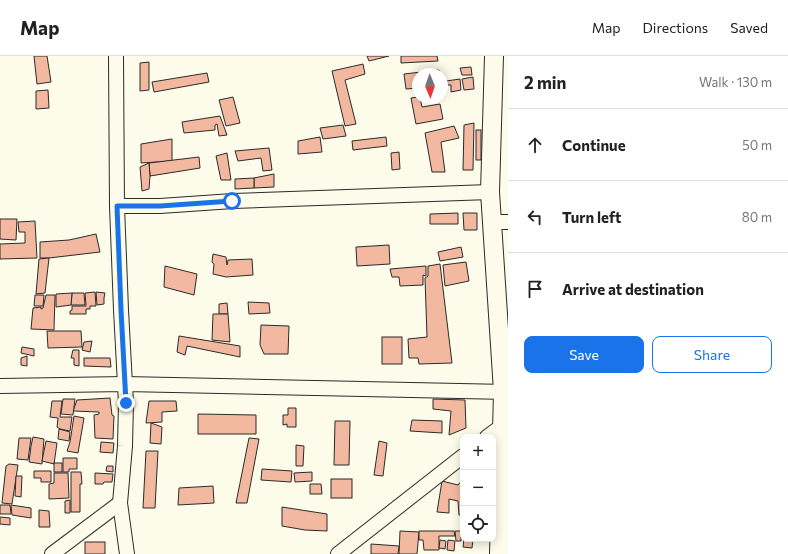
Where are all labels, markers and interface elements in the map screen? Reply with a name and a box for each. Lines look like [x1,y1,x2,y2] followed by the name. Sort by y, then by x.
[20,16,59,39] text: Map
[592,19,621,36] text: Map
[643,19,708,36] text: Directions
[730,19,768,36] text: Saved
[412,68,448,104] north arrow
[524,72,566,93] text: 2 min
[699,74,772,90] text: Walk · 130 m
[524,134,546,156] icon: ahead
[562,136,626,154] text: Continue
[742,137,772,153] text: 50 m
[223,192,241,210] route start
[524,206,546,228] icon: left
[562,208,621,226] text: Turn left
[742,209,772,225] text: 80 m
[524,278,546,300] icon: arrive
[562,280,704,298] text: Arrive at destination
[524,336,644,373] button: Save
[652,336,772,373] button: Share
[117,394,135,412] route end
[460,434,496,542] map controls
[460,434,496,470] button: +
[460,470,496,506] button: −
[460,506,496,542] button: locate

